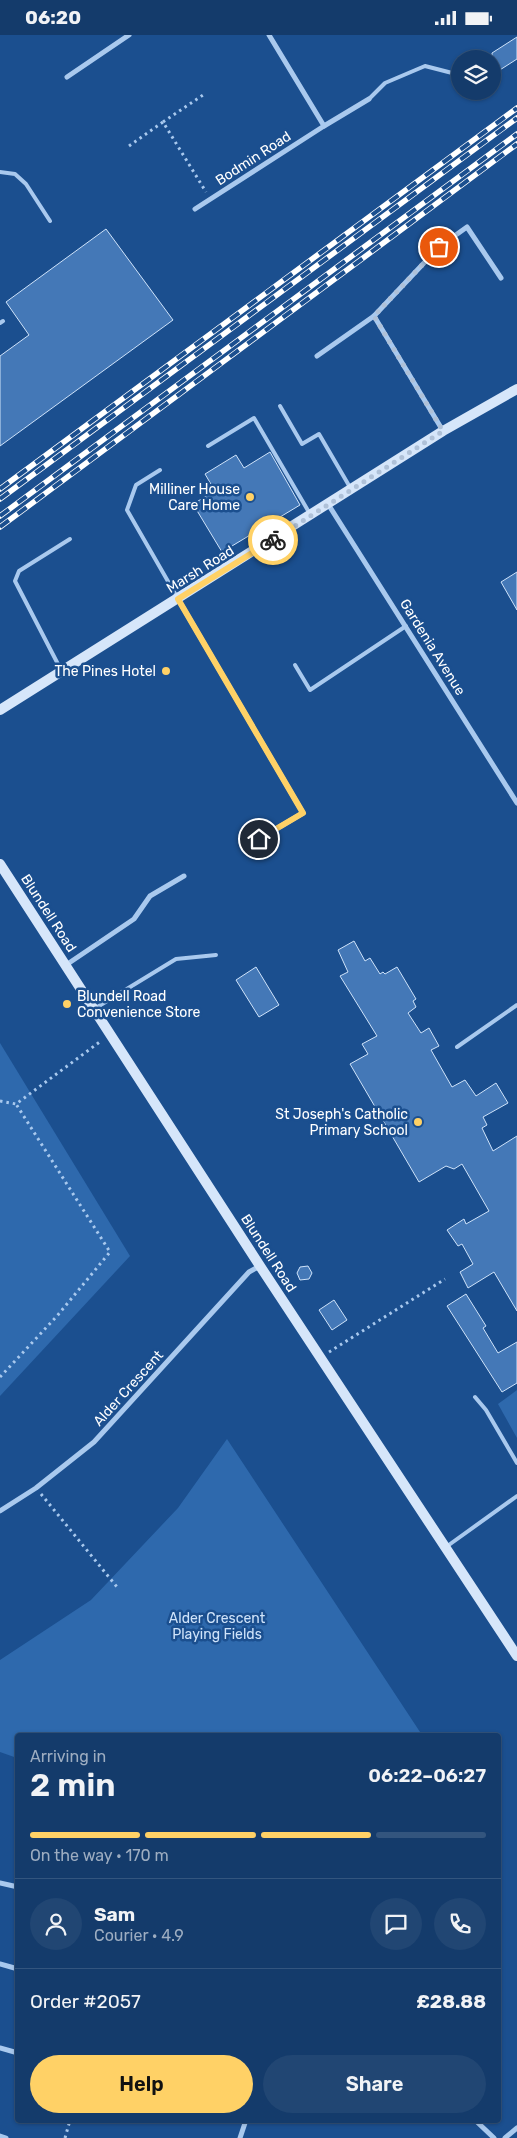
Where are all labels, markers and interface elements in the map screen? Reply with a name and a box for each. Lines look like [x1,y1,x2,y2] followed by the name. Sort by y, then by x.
[25,6,81,29] text: 06:20
[451,50,501,100] map controls
[451,50,501,100] button: layers
[212,128,294,189] street label: Bodmin Road
[418,226,460,268] pin
[425,233,453,261] icon: bag
[149,481,240,514] place label: Milliner House Care Home
[244,491,256,503] marker: Milliner House Care Home
[248,515,298,565] courier
[259,526,287,554] icon: bike
[163,542,237,597] street label: Marsh Road
[396,596,469,699] street label: Gardenia Avenue
[54,663,156,680] place label: The Pines Hotel
[160,665,172,677] marker: The Pines Hotel
[238,818,280,860] pin
[245,825,273,853] icon: home
[17,871,80,955] street label: Blundell Road
[77,988,201,1021] place label: Blundell Road Convenience Store
[61,998,73,1010] marker: Blundell Road Convenience Store
[275,1106,408,1139] place label: St Joseph's Catholic Primary School
[412,1116,424,1128] marker: St Joseph's Catholic Primary School
[237,1211,300,1295] street label: Blundell Road
[90,1346,167,1430] street label: Alder Crescent
[169,1610,266,1643] park label: Alder Crescent Playing Fields
[30,1747,106,1766] text: Arriving in
[368,1764,486,1787] text: 06:22–06:27
[30,1766,115,1804] text: 2 min
[30,1846,169,1865] text: On the way · 170 m
[30,1898,82,1950] button: person
[370,1898,422,1950] button: chat
[434,1898,486,1950] button: phone
[94,1903,135,1926] text: Sam
[94,1926,184,1945] text: Courier · 4.9
[30,1990,141,2013] text: Order #2057
[416,1990,486,2013] text: £28.88
[30,2055,253,2113] button: Help
[263,2055,486,2113] button: Share

